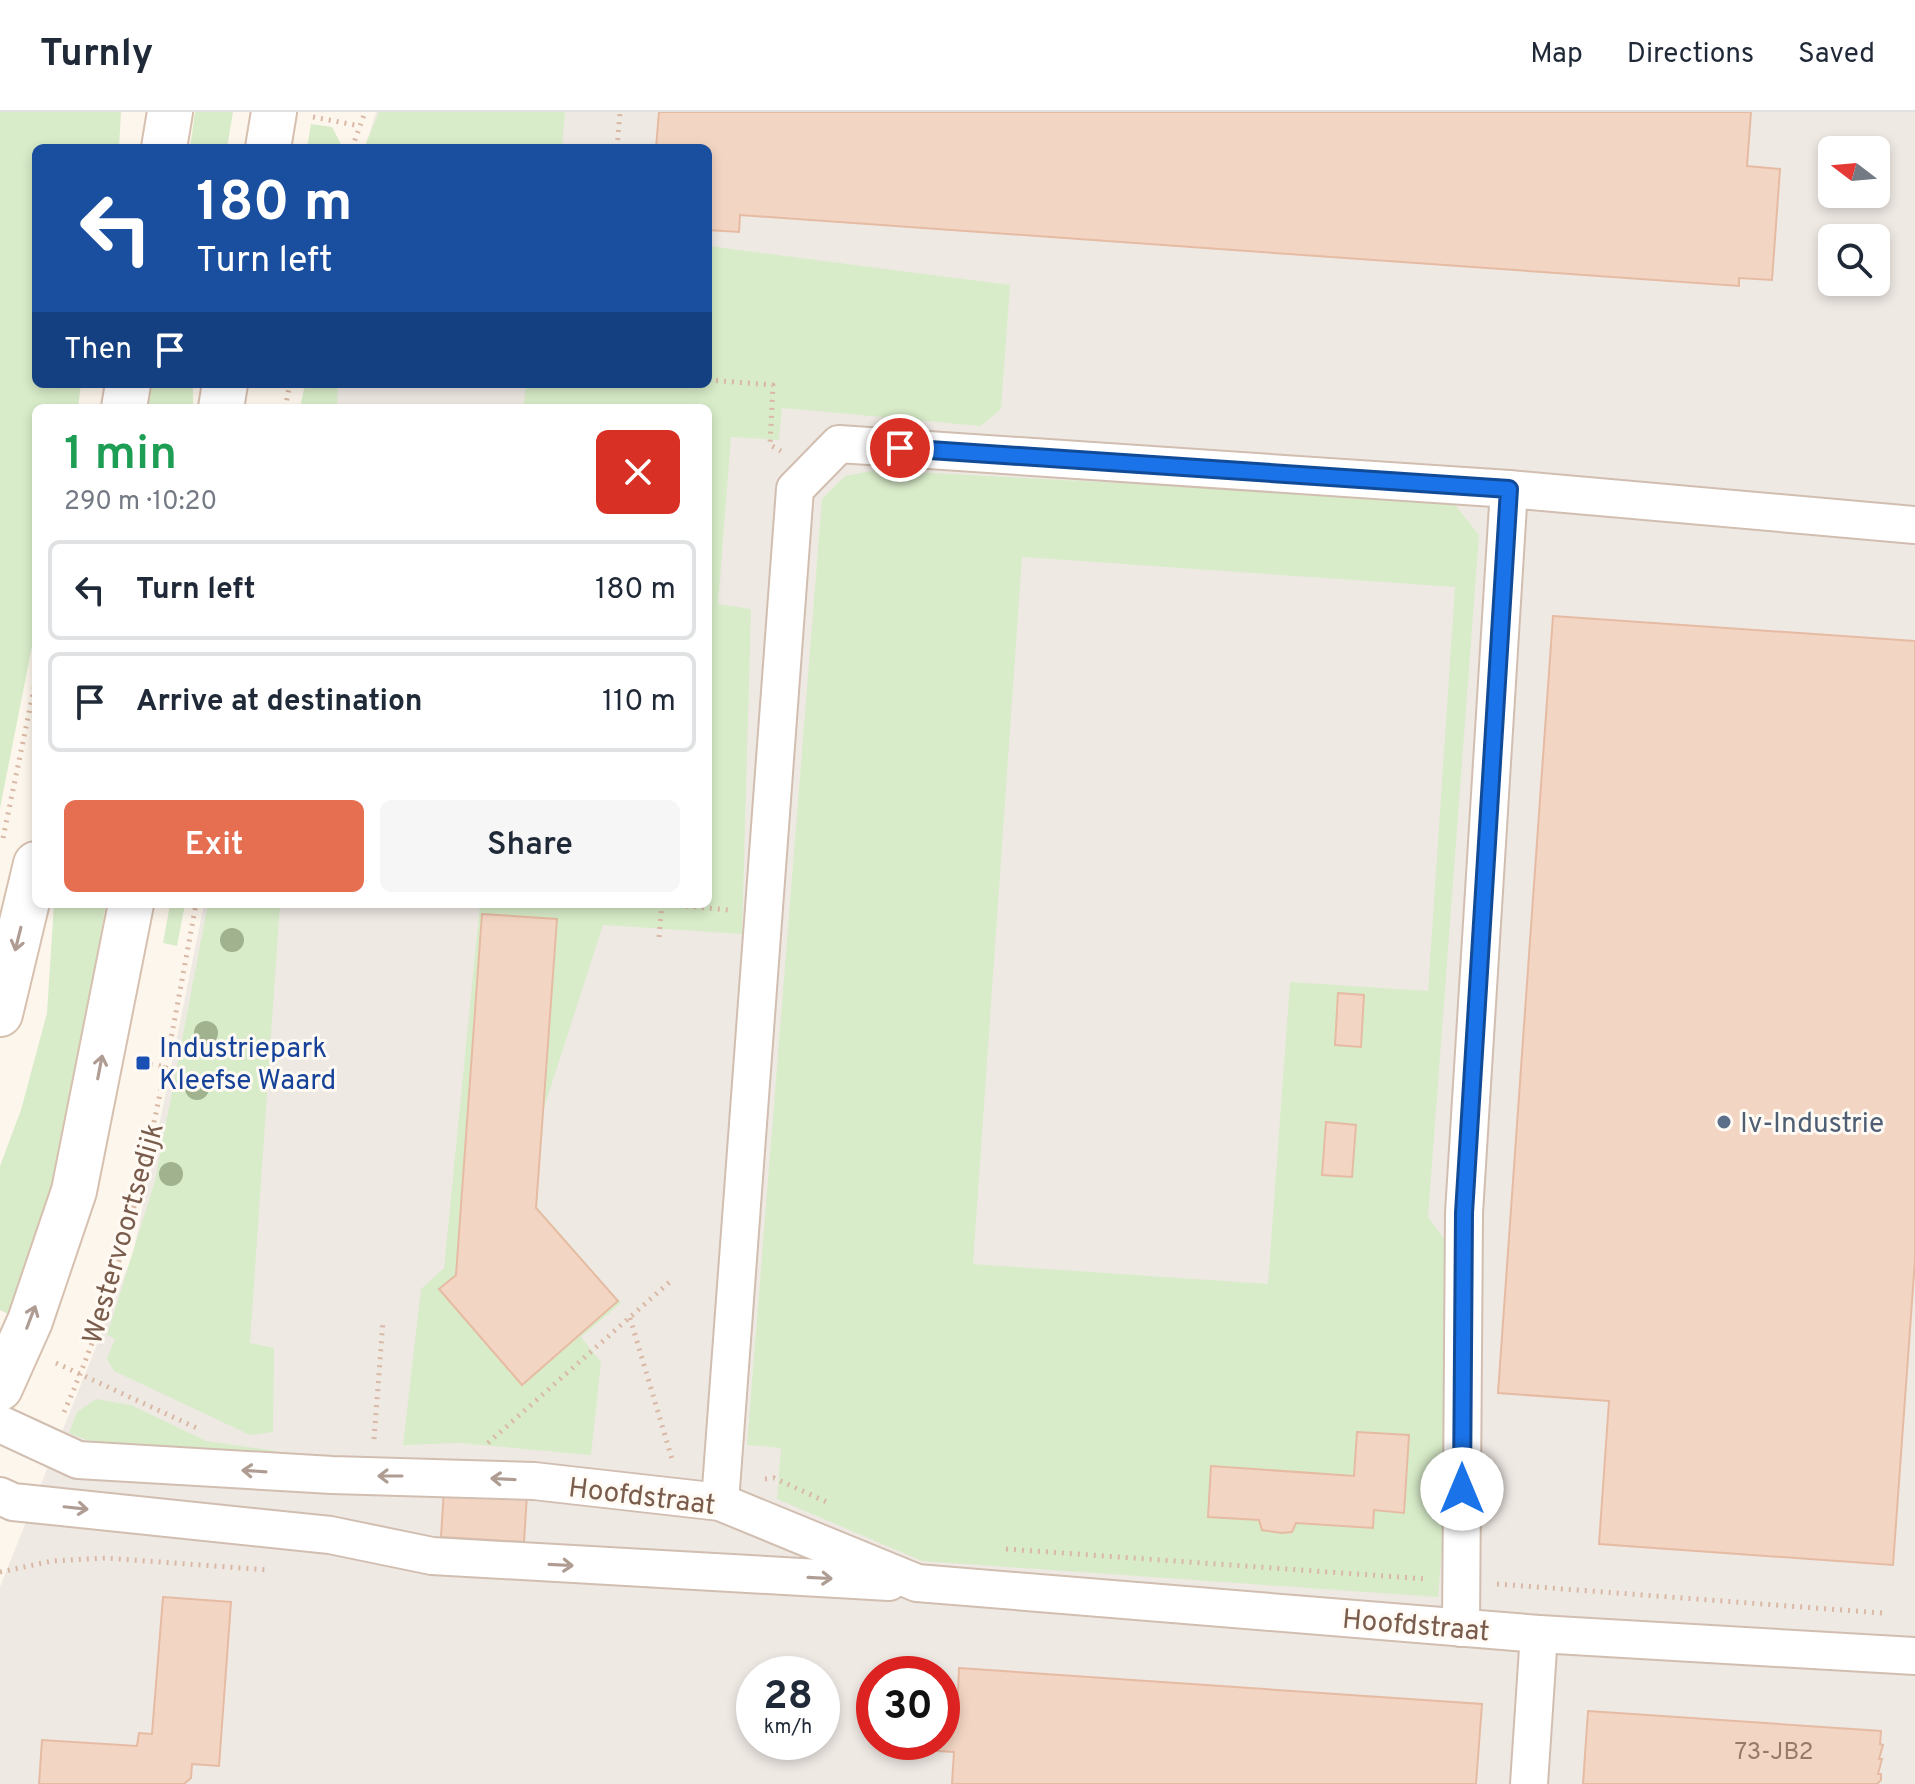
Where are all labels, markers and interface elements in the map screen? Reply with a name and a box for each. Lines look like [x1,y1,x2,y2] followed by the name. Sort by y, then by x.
[40,31,153,80] text: Turnly
[1530,37,1583,73] text: Map
[1627,37,1754,73] text: Directions
[1798,37,1875,73] text: Saved
[1818,136,1890,208] north arrow
[1818,136,1890,296] map controls
[196,170,353,240] text: 180 m
[64,176,168,280] icon: left
[1818,224,1890,296] button: search
[196,239,333,285] text: Turn left
[148,328,192,372] icon: arrive
[64,332,132,369] text: Then
[866,414,934,482] pin
[64,426,177,486] text: 1 min
[878,426,922,470] icon: arrive
[596,430,680,514] button: close
[64,486,217,519] text: 290 m · 10:20
[68,568,112,612] icon: left
[136,572,256,609] text: Turn left
[595,572,676,609] text: 180 m
[68,680,112,724] icon: arrive
[136,684,422,721] text: Arrive at destination
[602,684,676,721] text: 110 m
[64,800,364,892] button: Exit
[380,800,680,892] button: Share
[10,926,25,952] one-way arrow
[159,1032,336,1100] place label: Industriepark Kleefse Waard
[94,1054,109,1080] one-way arrow
[134,1054,152,1072] marker: Industriepark Kleefse Waard
[1740,1107,1884,1143] place label: Iv-Industrie
[1715,1113,1733,1131] marker: Iv-Industrie
[76,1119,174,1349] street label: Westervoortsedijk
[25,1305,39,1330] one-way arrow
[1420,1447,1504,1531] position arrow
[242,1463,268,1478] one-way arrow
[377,1468,404,1484] one-way arrow
[566,1471,717,1525] street label: Hoofdstraat
[490,1472,517,1487] one-way arrow
[62,1501,89,1516] one-way arrow
[547,1557,574,1572] one-way arrow
[806,1571,833,1586] one-way arrow
[1341,1603,1491,1651] street label: Hoofdstraat
[856,1656,960,1760] speed limit sign: 30
[763,1673,813,1723] text: 28
[764,1715,812,1741] text: km/h
[1735,1738,1813,1768] house number: 73-JB2

